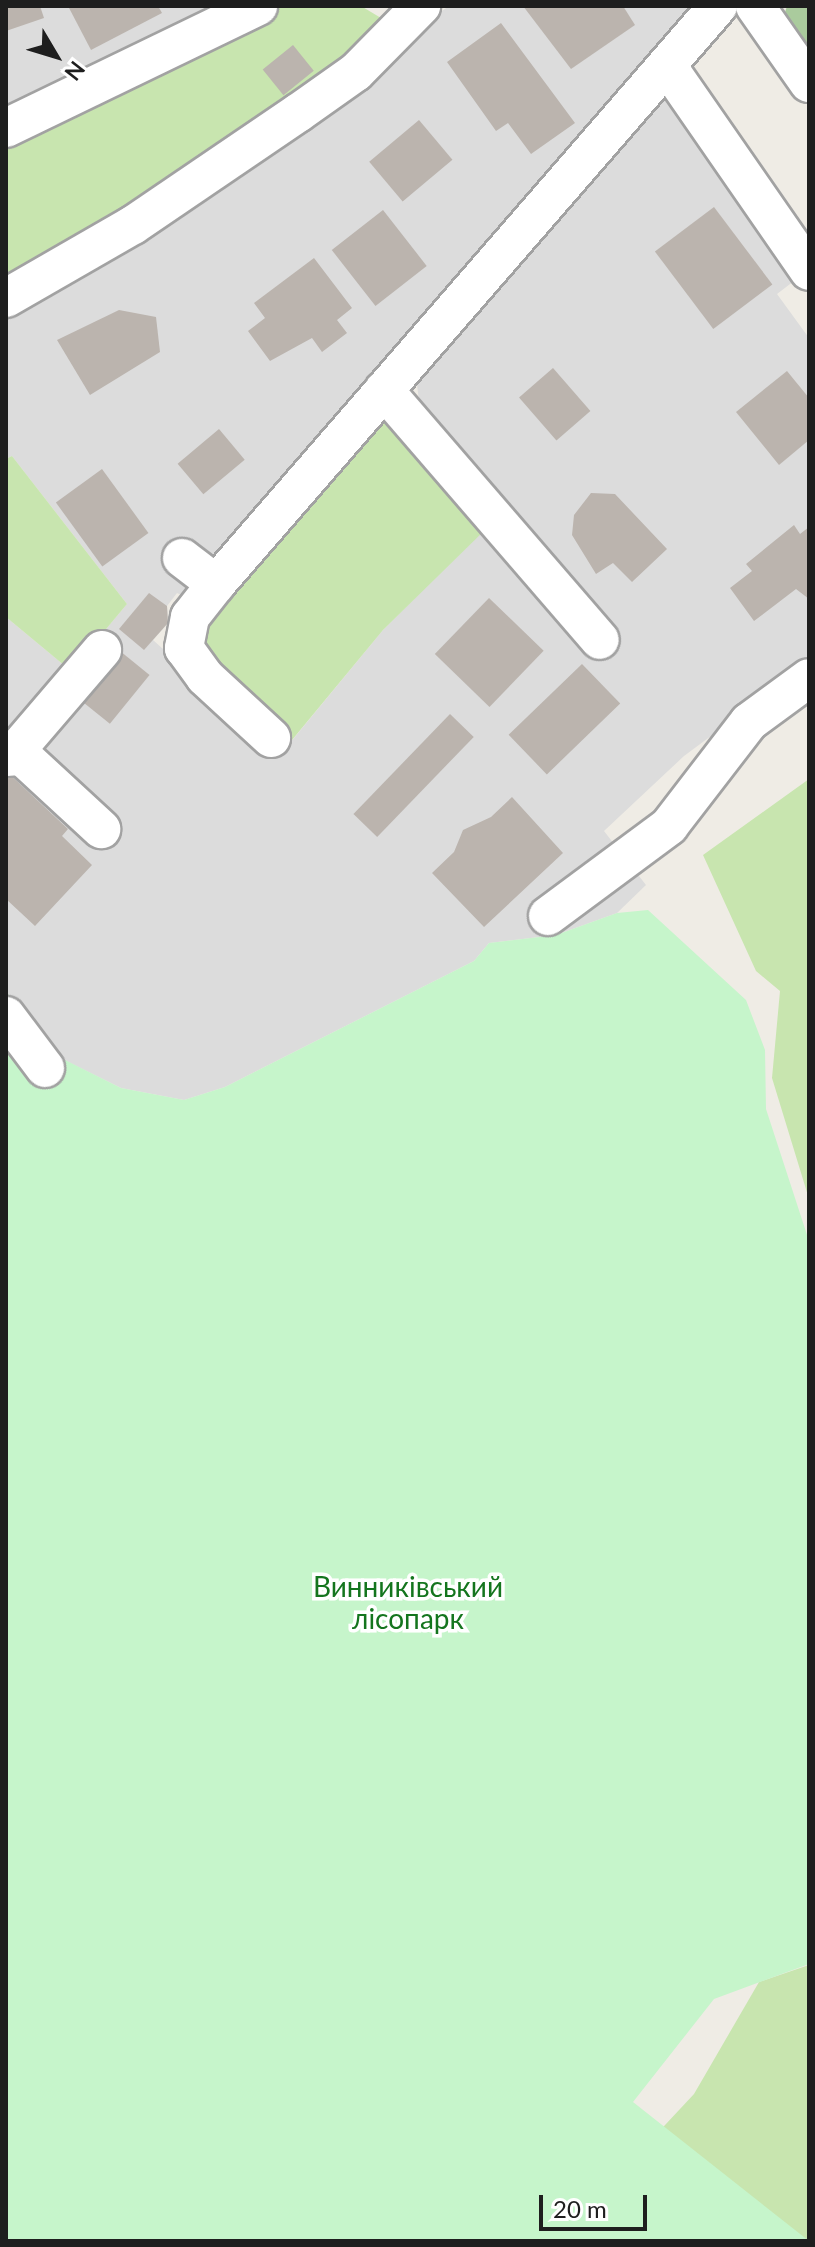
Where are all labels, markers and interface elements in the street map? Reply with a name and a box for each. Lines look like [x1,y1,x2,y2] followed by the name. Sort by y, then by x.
[16,16,96,96] north arrow
[59,56,91,86] text: N
[313,1569,503,1635] park label: Винниківський лісопарк
[543,2179,651,2229] scale bar
[553,2194,607,2223] text: 20 m

